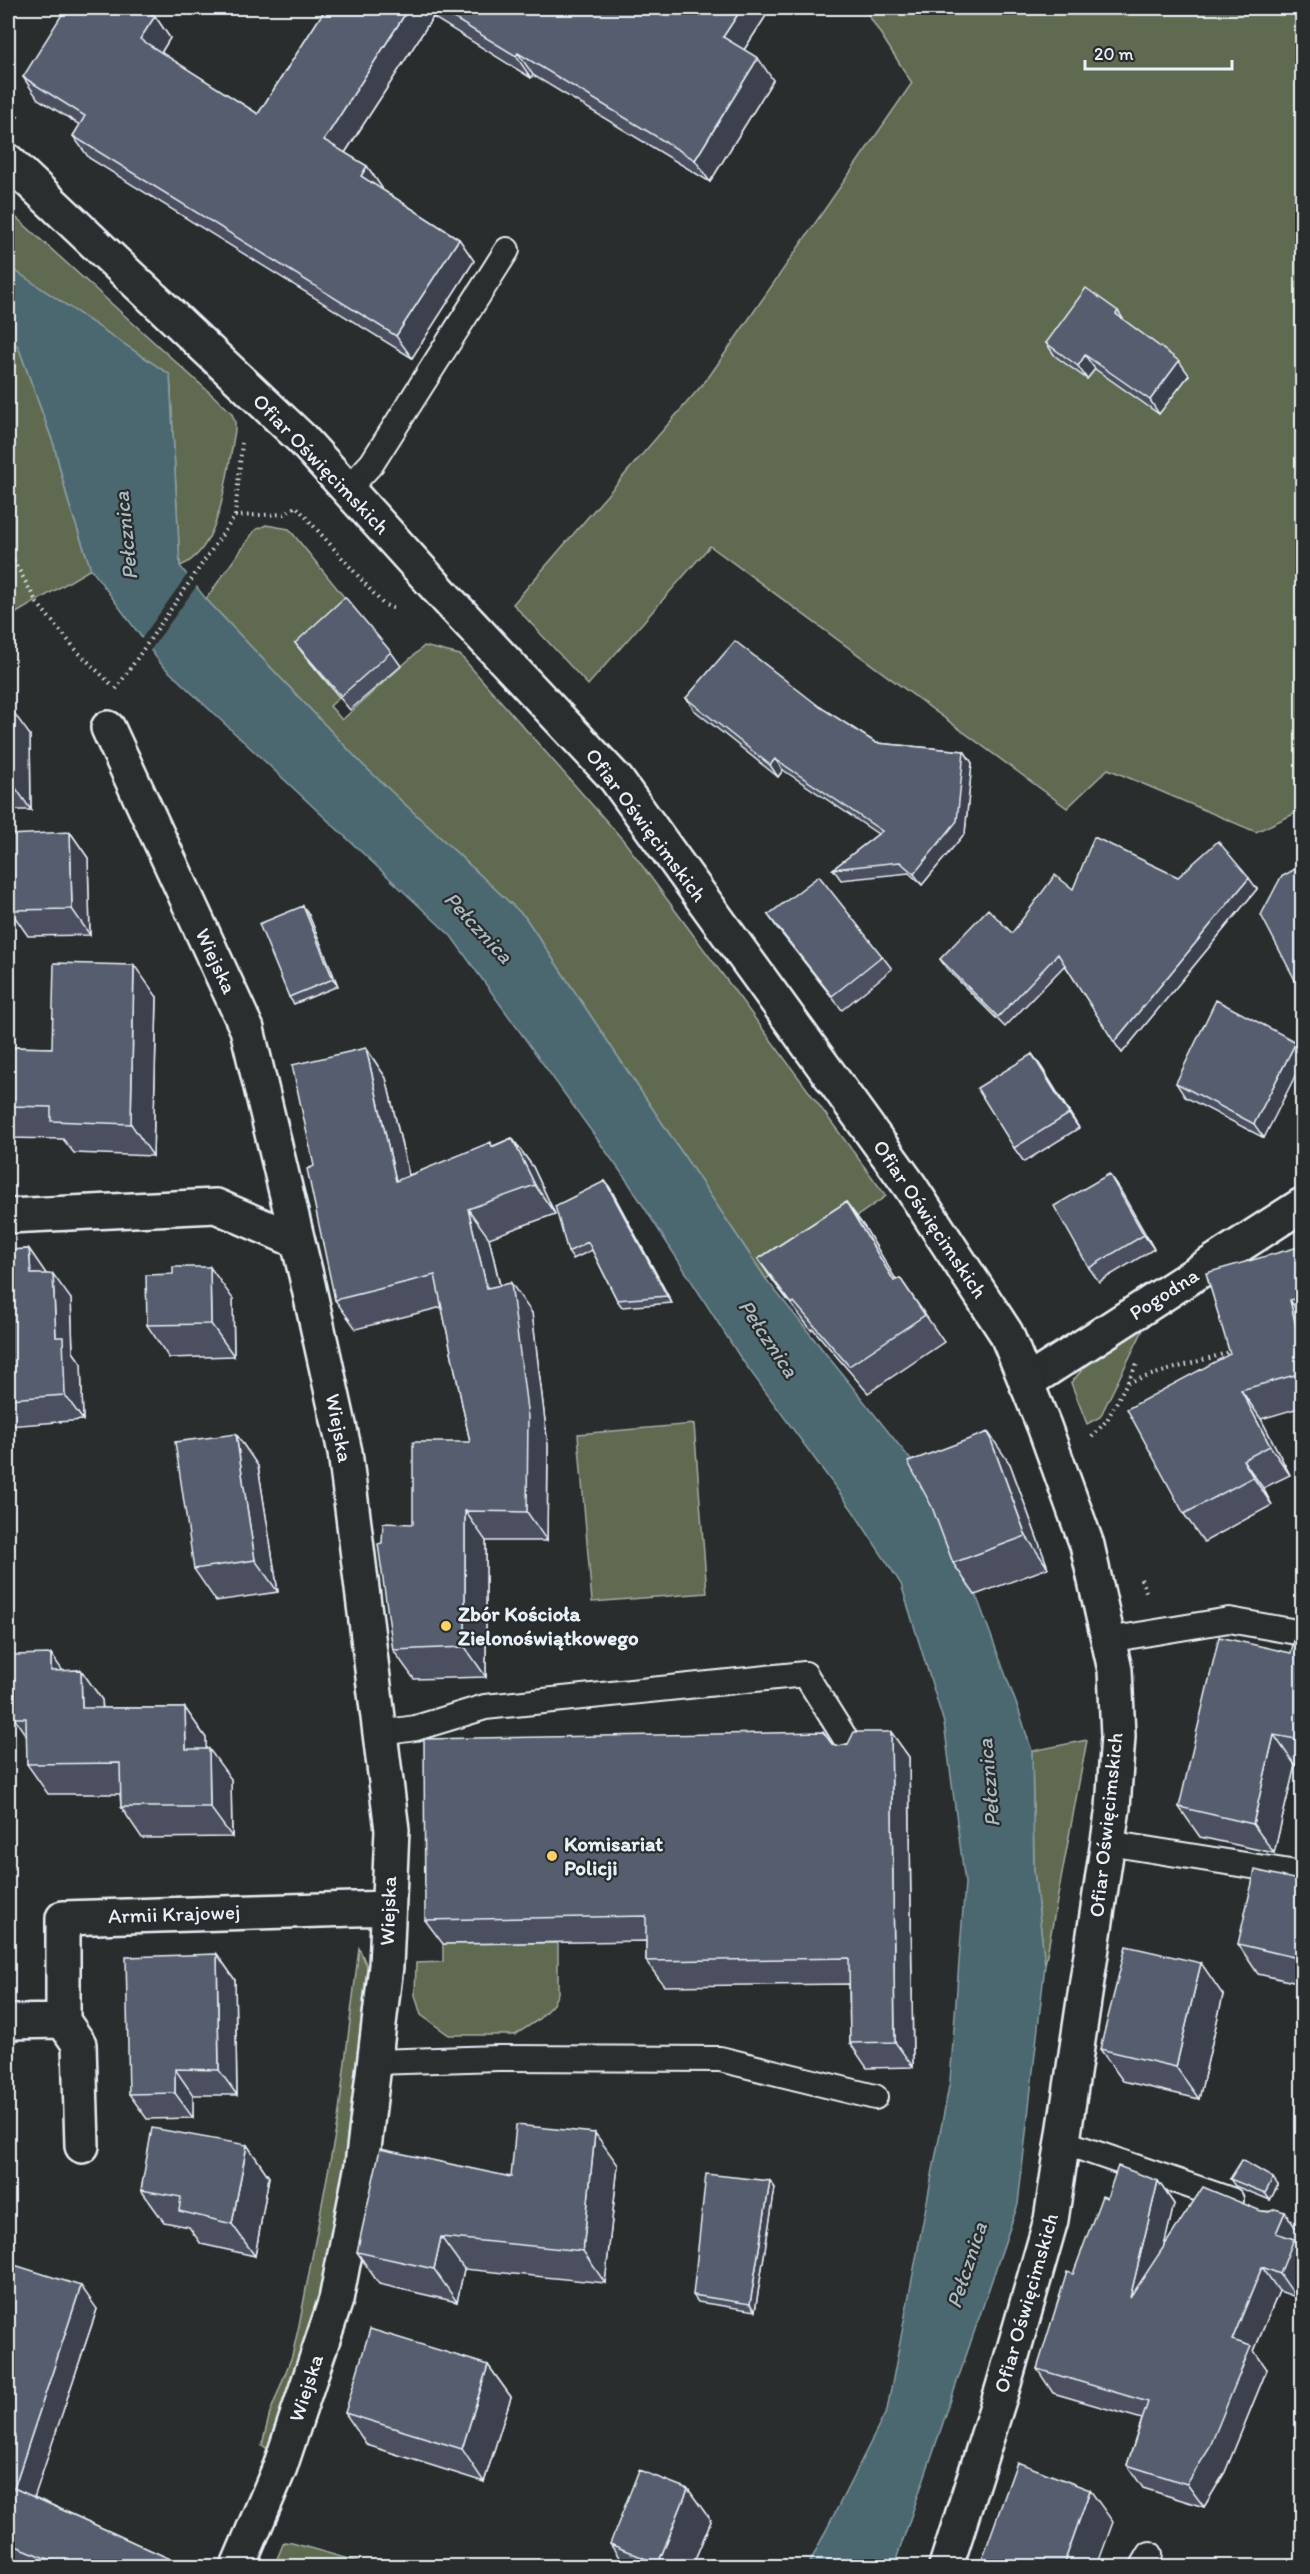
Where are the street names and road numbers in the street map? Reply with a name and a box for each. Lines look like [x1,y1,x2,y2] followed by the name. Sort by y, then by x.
[248,388,395,539] street label: Ofiar Oświęcimskich
[581,743,712,907] street label: Ofiar Oświęcimskich
[190,924,243,998] street label: Wiejska
[868,1135,993,1303] street label: Ofiar Oświęcimskich
[1124,1262,1203,1325] street label: Pogodna
[321,1391,358,1465] street label: Wiejska
[1083,1731,1128,1919] street label: Ofiar Oświęcimskich
[374,1876,401,1946] street label: Wiejska
[107,1899,240,1928] street label: Armii Krajowej
[988,2210,1063,2396] street label: Ofiar Oświęcimskich
[283,2351,328,2425] street label: Wiejska

